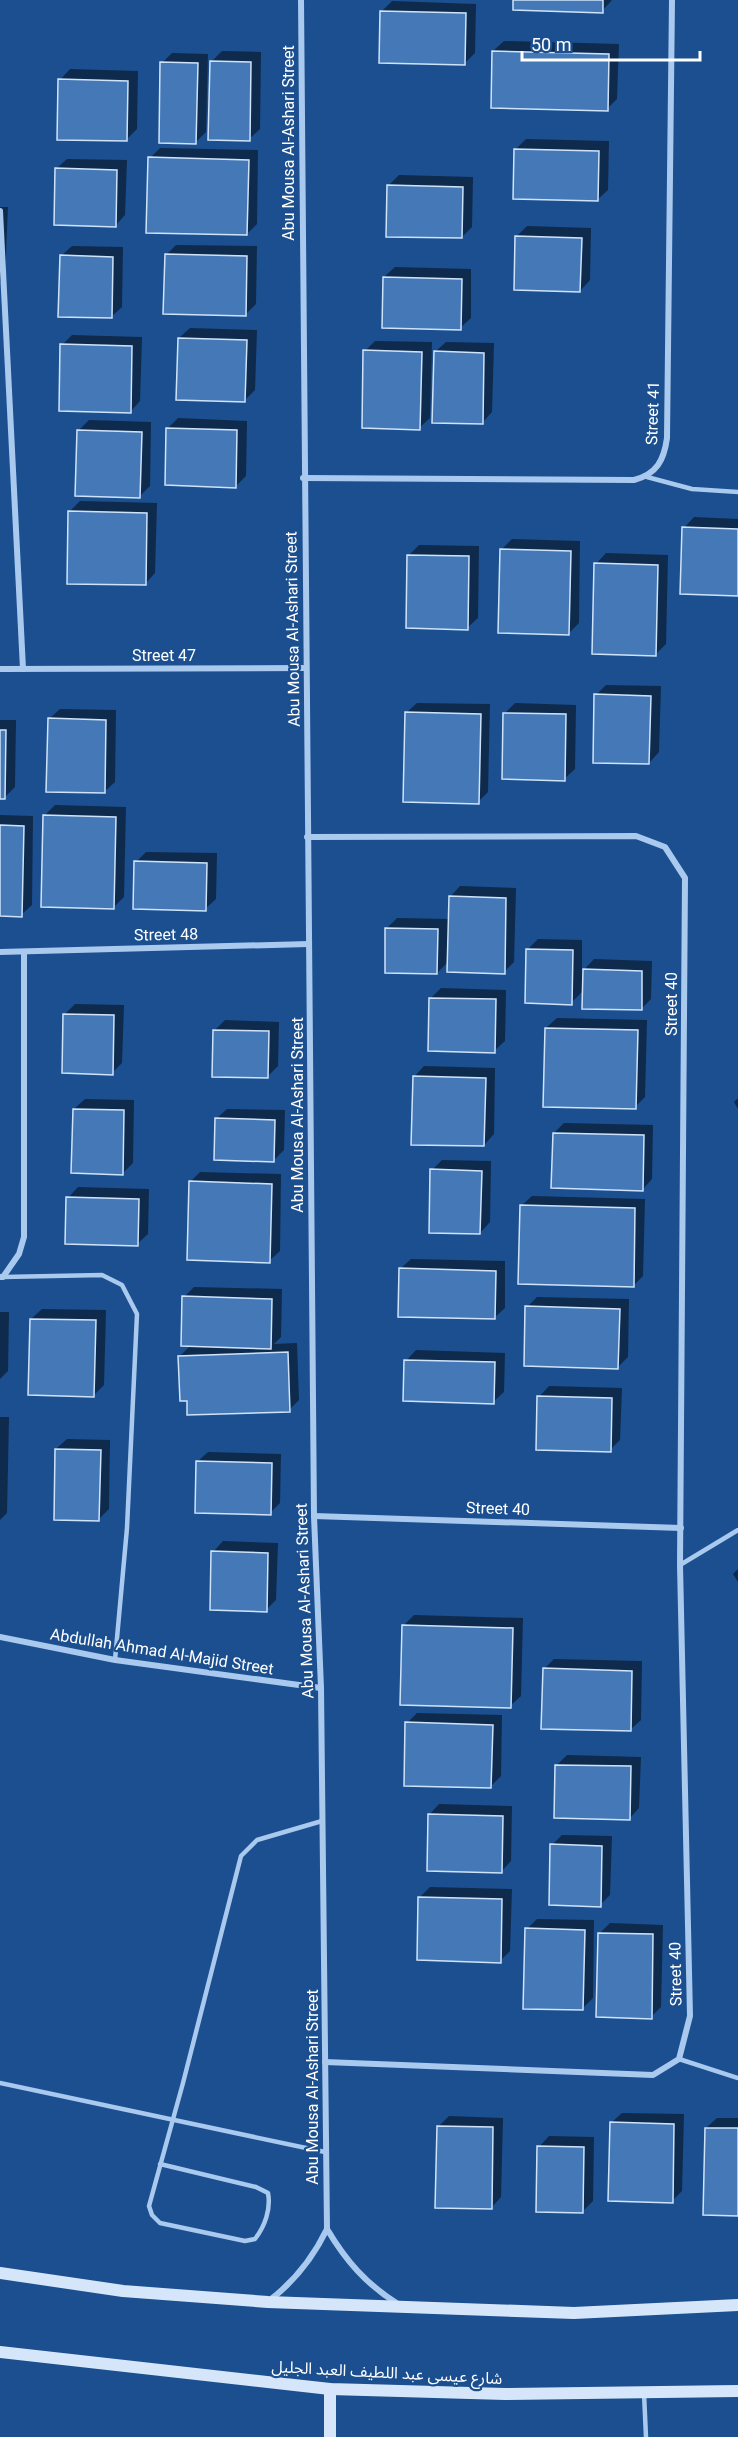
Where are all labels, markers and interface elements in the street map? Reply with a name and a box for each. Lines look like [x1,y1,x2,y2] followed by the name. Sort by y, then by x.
[522,24,700,62] scale bar
[531,34,571,55] text: 50 m
[279,45,298,241] street label: Abu Mousa Al-Ashari Street
[642,381,663,445] street label: Street 41
[281,531,304,727] street label: Abu Mousa Al-Ashari Street
[132,646,196,665] street label: Street 47
[134,924,198,945] street label: Street 48
[662,972,681,1036] street label: Street 40
[288,1017,307,1213] street label: Abu Mousa Al-Ashari Street
[466,1498,530,1519] street label: Street 40
[292,1503,317,1699] street label: Abu Mousa Al-Ashari Street
[49,1624,275,1679] street label: Abdullah Ahmad Al-Majid Street
[665,1942,686,2006] street label: Street 40
[303,1989,322,2185] street label: Abu Mousa Al-Ashari Street
[271,2357,503,2391] street label: شارع عيسى عبد اللطيف العبد الجليل

